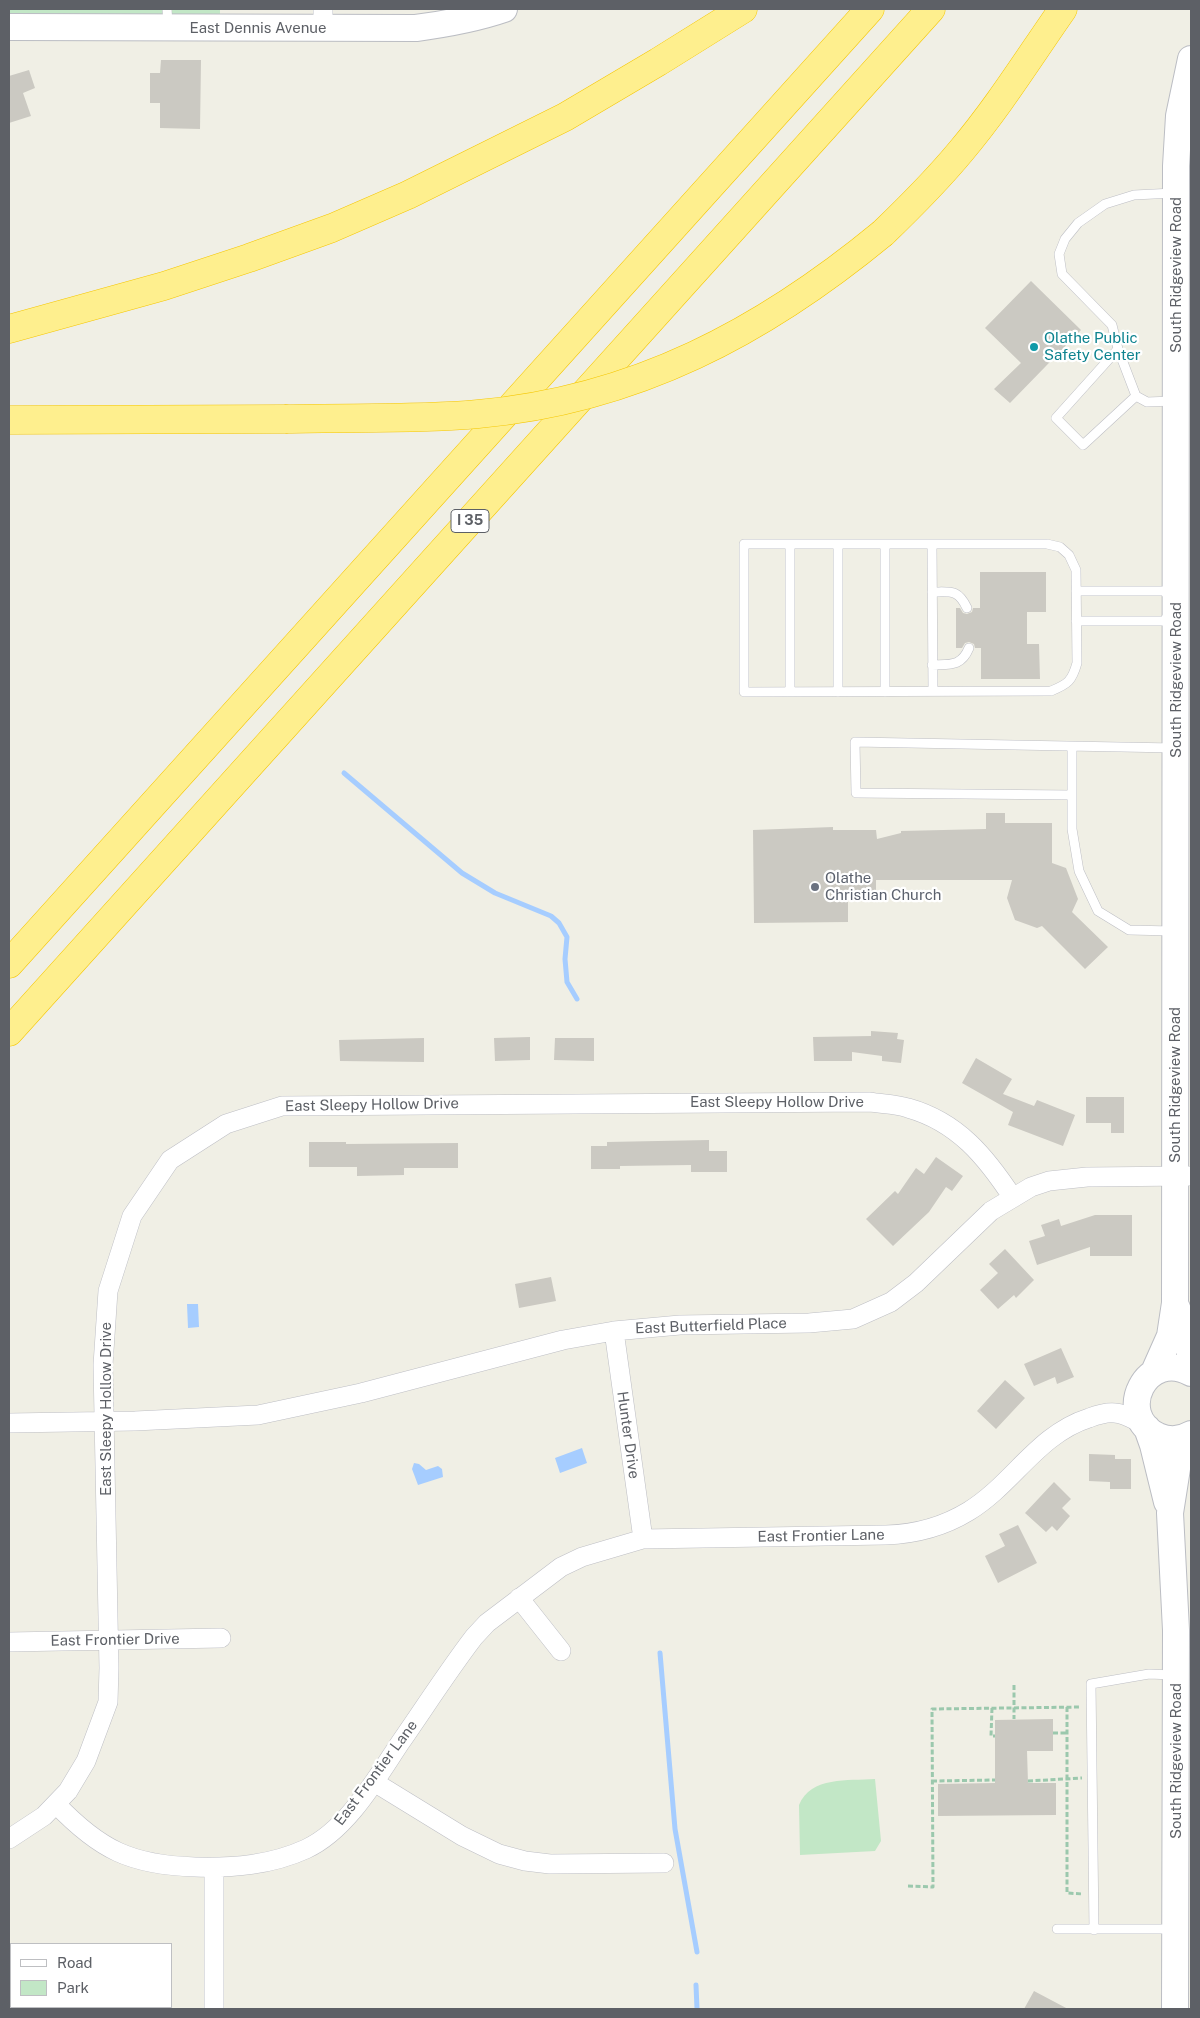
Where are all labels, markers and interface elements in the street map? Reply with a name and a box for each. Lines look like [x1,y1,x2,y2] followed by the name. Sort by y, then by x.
[189,19,327,37] street label: East Dennis Avenue
[1167,197,1185,353] street label: South Ridgeview Road
[1044,329,1141,364] place label: Olathe Public Safety Center
[1028,341,1040,353] marker: Olathe Public Safety Center
[451,510,489,532] road number: I 35
[1167,602,1185,758] street label: South Ridgeview Road
[825,869,941,904] place label: Olathe Christian Church
[809,881,821,893] marker: Olathe Christian Church
[1166,1007,1184,1163] street label: South Ridgeview Road
[690,1093,864,1111] street label: East Sleepy Hollow Drive
[285,1094,459,1116] street label: East Sleepy Hollow Drive
[635,1314,787,1338] street label: East Butterfield Place
[97,1322,115,1496] street label: East Sleepy Hollow Drive
[613,1390,643,1480] street label: Hunter Drive
[757,1526,885,1546] street label: East Frontier Lane
[50,1630,180,1650] street label: East Frontier Drive
[1167,1683,1185,1839] street label: South Ridgeview Road
[331,1717,421,1829] street label: East Frontier Lane
[10,1943,172,2008] legend
[57,1954,93,1971] text: Road
[57,1979,89,1996] text: Park

